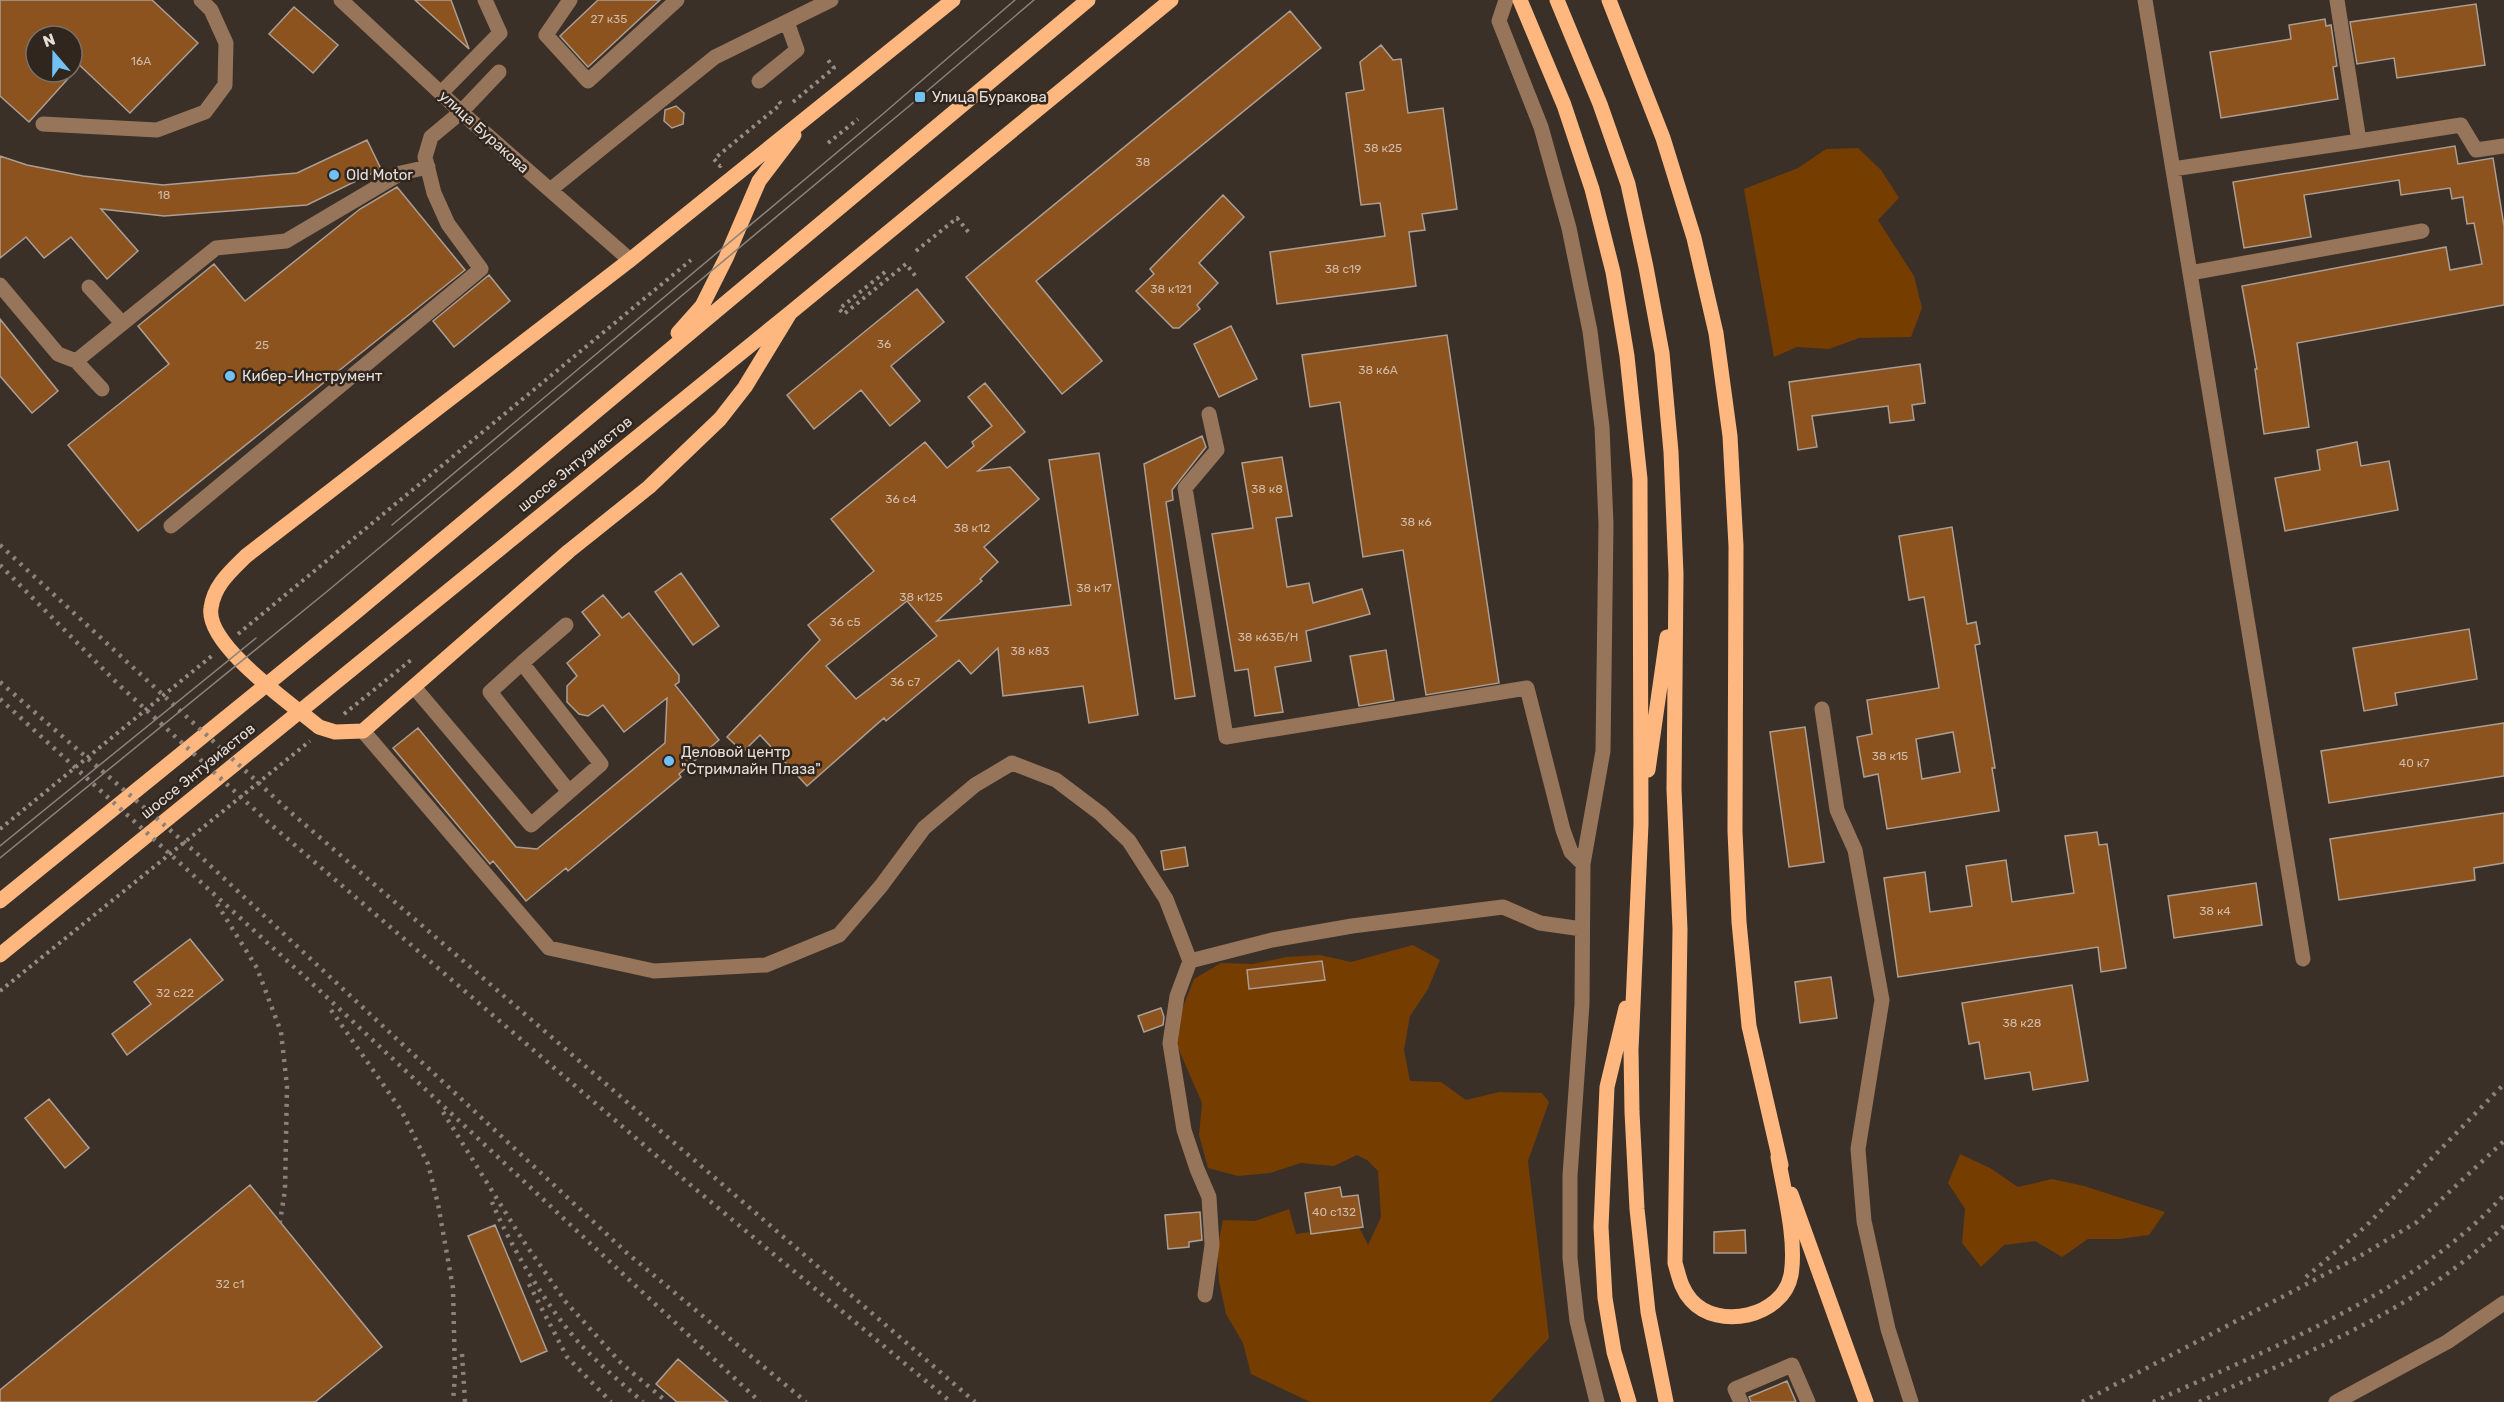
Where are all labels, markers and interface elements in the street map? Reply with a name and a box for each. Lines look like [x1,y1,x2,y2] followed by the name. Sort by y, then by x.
[591,12,627,26] house number: 27 к35
[24,24,84,84] north arrow
[40,29,58,51] text: N
[131,54,151,68] house number: 16А
[435,87,533,177] street label: улица Буракова
[932,88,1047,106] place label: Улица Буракова
[913,90,927,104] marker: Улица Буракова
[1364,141,1402,155] house number: 38 к25
[1136,155,1150,169] house number: 38
[346,166,413,184] place label: Old Motor
[327,168,341,182] marker: Old Motor
[158,188,170,202] house number: 18
[1325,262,1361,276] house number: 38 с19
[1150,282,1192,296] house number: 38 к121
[877,337,891,351] house number: 36
[255,338,269,352] house number: 25
[1358,363,1398,377] house number: 38 к6А
[242,367,383,385] place label: Кибер-Инструмент
[223,369,237,383] marker: Кибер-Инструмент
[514,412,636,516] street label: шоссе Энтузиастов
[1251,482,1283,496] house number: 38 к8
[885,492,917,506] house number: 36 с4
[1400,515,1432,529] house number: 38 к6
[954,521,990,535] house number: 38 к12
[1076,581,1112,595] house number: 38 к17
[899,590,943,604] house number: 38 к125
[829,615,861,629] house number: 36 с5
[1238,630,1298,644] house number: 38 к63Б/Н
[1010,644,1050,658] house number: 38 к83
[890,675,920,689] house number: 36 с7
[137,719,259,823] street label: шоссе Энтузиастов
[681,743,821,778] place label: Деловой центр "Стримлайн Плаза"
[1872,749,1908,763] house number: 38 к15
[662,754,676,768] marker: Деловой центр "Стримлайн Плаза"
[2399,756,2429,770] house number: 40 к7
[2199,904,2231,918] house number: 38 к4
[156,986,194,1000] house number: 32 с22
[2003,1016,2041,1030] house number: 38 к28
[1312,1205,1356,1219] house number: 40 с132
[216,1277,244,1291] house number: 32 с1

